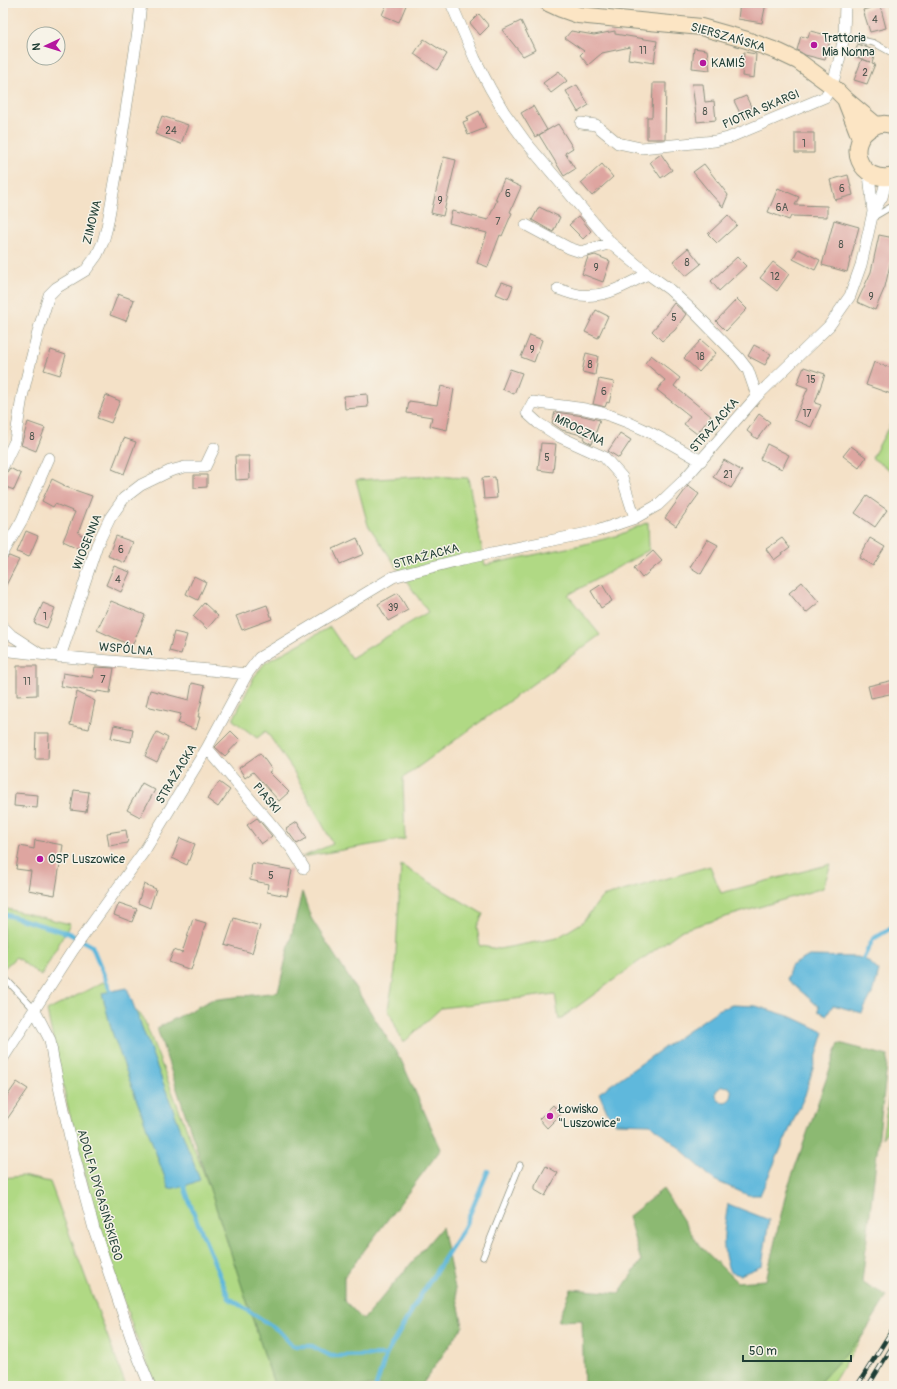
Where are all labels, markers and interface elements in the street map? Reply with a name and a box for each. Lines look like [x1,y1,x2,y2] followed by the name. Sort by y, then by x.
[872,14,878,26] house number: 4
[689,19,767,55] street label: SIERSZAŃSKA
[26,26,66,66] north arrow
[822,31,875,60] place label: Trattoria Mia Nonna
[809,40,819,50] marker: Trattoria Mia Nonna
[30,42,43,51] text: N
[639,45,647,57] house number: 11
[711,55,745,71] place label: KAMIŚ
[698,58,708,68] marker: KAMIŚ
[862,67,868,79] house number: 2
[721,87,802,132] street label: PIOTRA SKARGI
[702,106,708,118] house number: 8
[165,125,177,137] house number: 24
[802,138,806,150] house number: 1
[839,183,845,195] house number: 6
[505,188,511,200] house number: 6
[437,195,443,207] house number: 9
[80,198,105,246] street label: ZIMOWA
[776,202,789,214] house number: 6A
[495,216,501,228] house number: 7
[838,239,844,251] house number: 8
[684,257,690,269] house number: 8
[593,262,599,274] house number: 9
[770,271,780,283] house number: 12
[868,291,874,303] house number: 9
[671,312,677,324] house number: 5
[529,344,535,356] house number: 9
[696,351,704,363] house number: 18
[587,359,593,371] house number: 8
[806,374,816,386] house number: 15
[601,386,607,398] house number: 6
[686,394,742,456] street label: STRAŻACKA
[802,408,812,420] house number: 17
[552,411,608,450] street label: MROCZNA
[29,431,35,443] house number: 8
[544,452,550,464] house number: 5
[723,469,733,481] house number: 21
[70,512,105,572] street label: WIOSENNA
[391,540,461,572] street label: STRAŻACKA
[118,544,124,556] house number: 6
[115,574,121,586] house number: 4
[388,602,398,614] house number: 39
[43,611,47,623] house number: 1
[98,639,154,659] street label: WSPÓLNA
[100,674,106,686] house number: 7
[23,676,31,688] house number: 11
[152,741,200,807] street label: STRAŻACKA
[249,780,284,817] street label: PIASKI
[48,852,125,867] place label: OSP Luszowice
[35,854,45,864] marker: OSP Luszowice
[268,870,274,882] house number: 5
[557,1102,621,1131] place label: Łowisko "Luszowice"
[545,1111,555,1121] marker: Łowisko "Luszowice"
[74,1128,126,1263] street label: ADOLFA DYGASIŃSKIEGO
[743,1337,851,1363] scale bar
[749,1344,777,1359] text: 50 m

